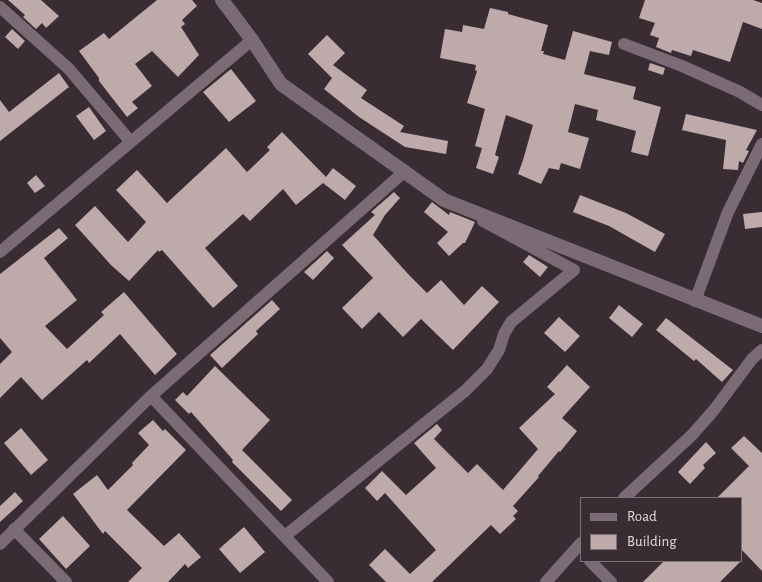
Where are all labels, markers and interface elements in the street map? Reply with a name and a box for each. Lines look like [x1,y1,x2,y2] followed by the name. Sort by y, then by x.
[580,497,742,562] legend
[627,509,657,524] text: Road
[627,534,677,549] text: Building

